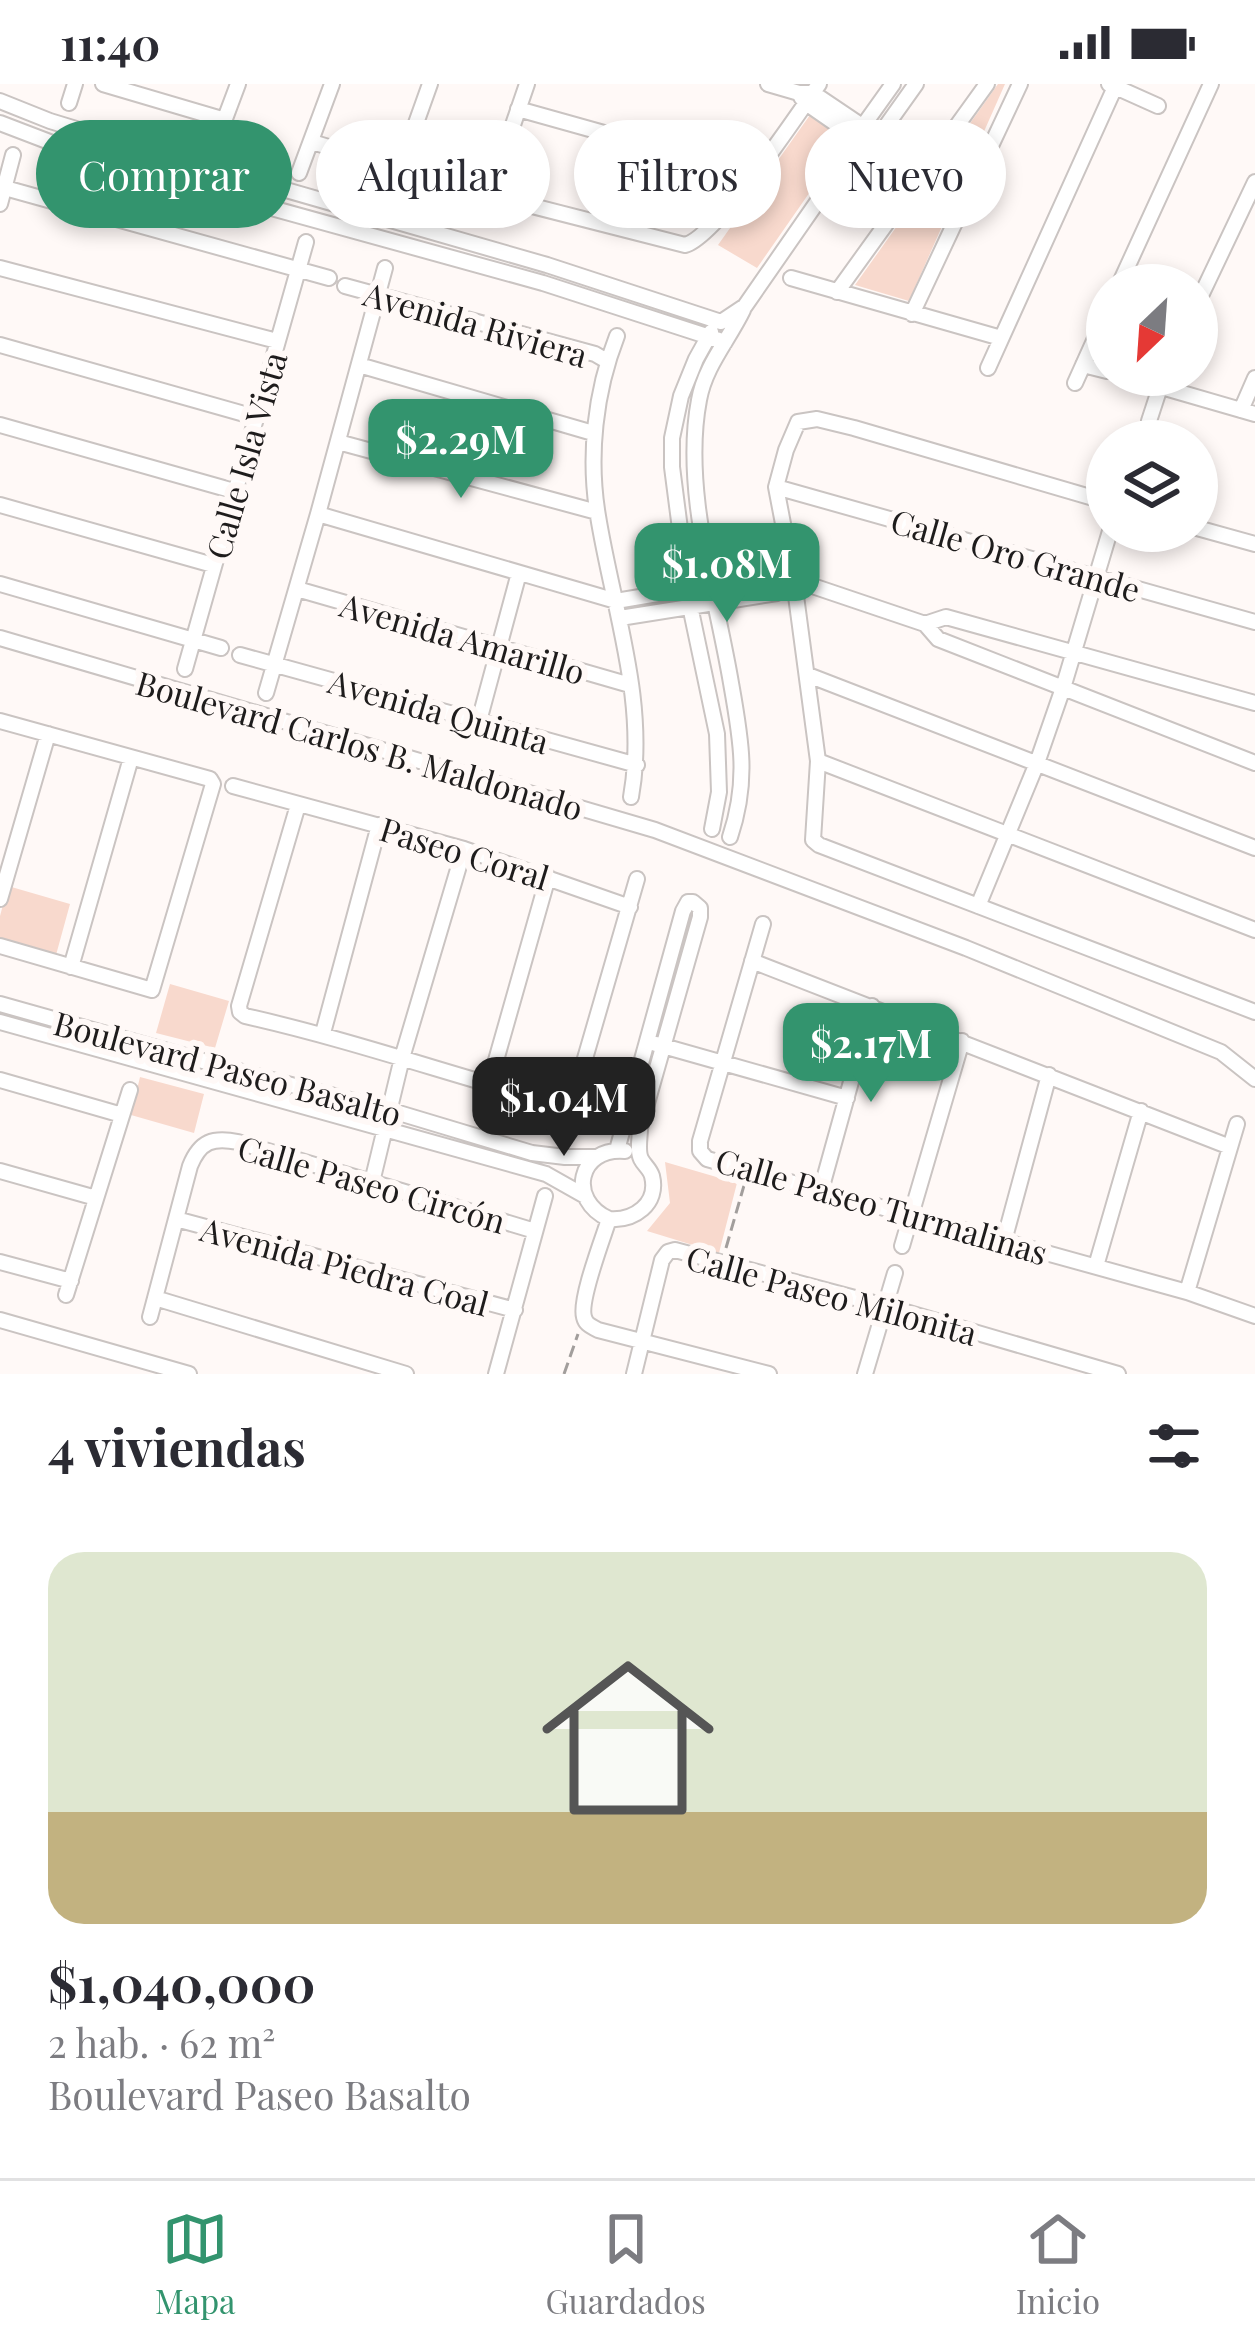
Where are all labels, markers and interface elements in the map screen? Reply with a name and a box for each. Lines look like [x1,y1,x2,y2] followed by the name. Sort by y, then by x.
[60,12,160,72] text: 11:40
[36,120,292,228] chip: Comprar
[316,120,550,228] chip: Alquilar
[574,120,781,228] chip: Filtros
[805,120,1006,228] chip: Nuevo
[1086,264,1218,396] north arrow
[1086,264,1218,552] map controls
[358,270,594,376] street label: Avenida Riviera
[194,346,296,564] street label: Calle Isla Vista
[363,399,559,501] pin: $2.29M
[395,412,527,464] text: $2.29M
[1086,420,1218,552] button: layers
[886,497,1146,611] street label: Calle Oro Grande
[629,523,825,625] pin: $1.08M
[661,536,793,588] text: $1.08M
[335,581,590,693] street label: Avenida Amarillo
[323,657,555,763] street label: Avenida Quinta
[132,659,588,829] street label: Boulevard Carlos B. Maldonado
[375,805,555,899] street label: Paseo Coral
[49,999,407,1135] street label: Boulevard Paseo Basalto
[773,1003,969,1105] pin: $2.17M
[810,1016,932,1068] text: $2.17M
[466,1057,662,1159] pin: $1.04M
[499,1070,629,1122] text: $1.04M
[233,1124,511,1242] street label: Calle Paseo Circón
[711,1137,1053,1273] street label: Calle Paseo Turmalinas
[195,1205,494,1325] street label: Avenida Piedra Coal
[682,1234,983,1354] street label: Calle Paseo Milonita
[48,1412,306,1480] text: 4 viviendas
[1141,1413,1207,1479] icon: filters
[520,1630,736,1846] icon: home
[48,1948,315,2016] text: $1,040,000
[48,2016,275,2068] text: 2 hab. · 62 m²
[48,2068,471,2120] text: Boulevard Paseo Basalto
[155,2206,236,2322] tab: Mapa
[545,2206,706,2322] tab: Guardados
[1016,2206,1100,2322] tab: Inicio

